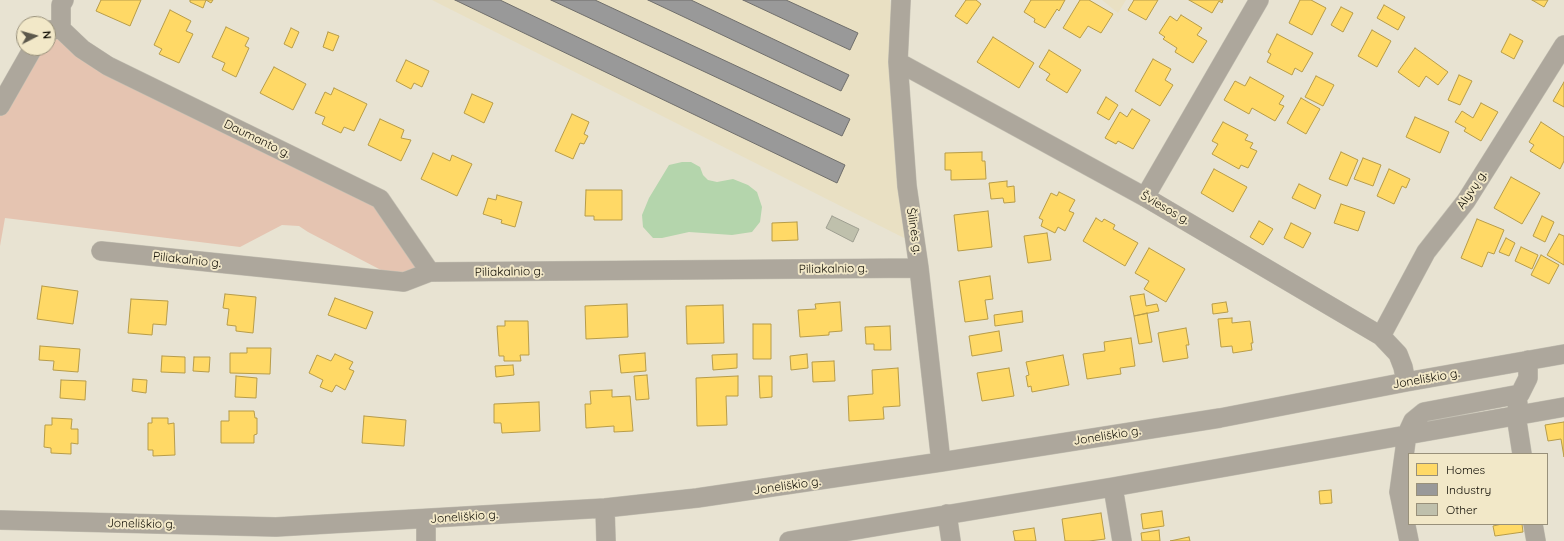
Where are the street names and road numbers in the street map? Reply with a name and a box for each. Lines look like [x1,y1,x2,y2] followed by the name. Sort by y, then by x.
[222,117,292,161] street label: Daumanto g.
[1454,168,1490,212] street label: Alyvų g.
[1138,188,1192,228] street label: Šviesos g.
[903,207,925,255] street label: Šilinės g.
[152,249,222,271] street label: Piliakalnio g.
[799,261,867,277] street label: Piliakalnio g.
[475,264,543,280] street label: Piliakalnio g.
[1391,366,1461,392] street label: Joneliškio g.
[1072,424,1142,448] street label: Joneliškio g.
[752,474,822,498] street label: Joneliškio g.
[430,507,498,527] street label: Joneliškio g.
[107,516,175,532] street label: Joneliškio g.

